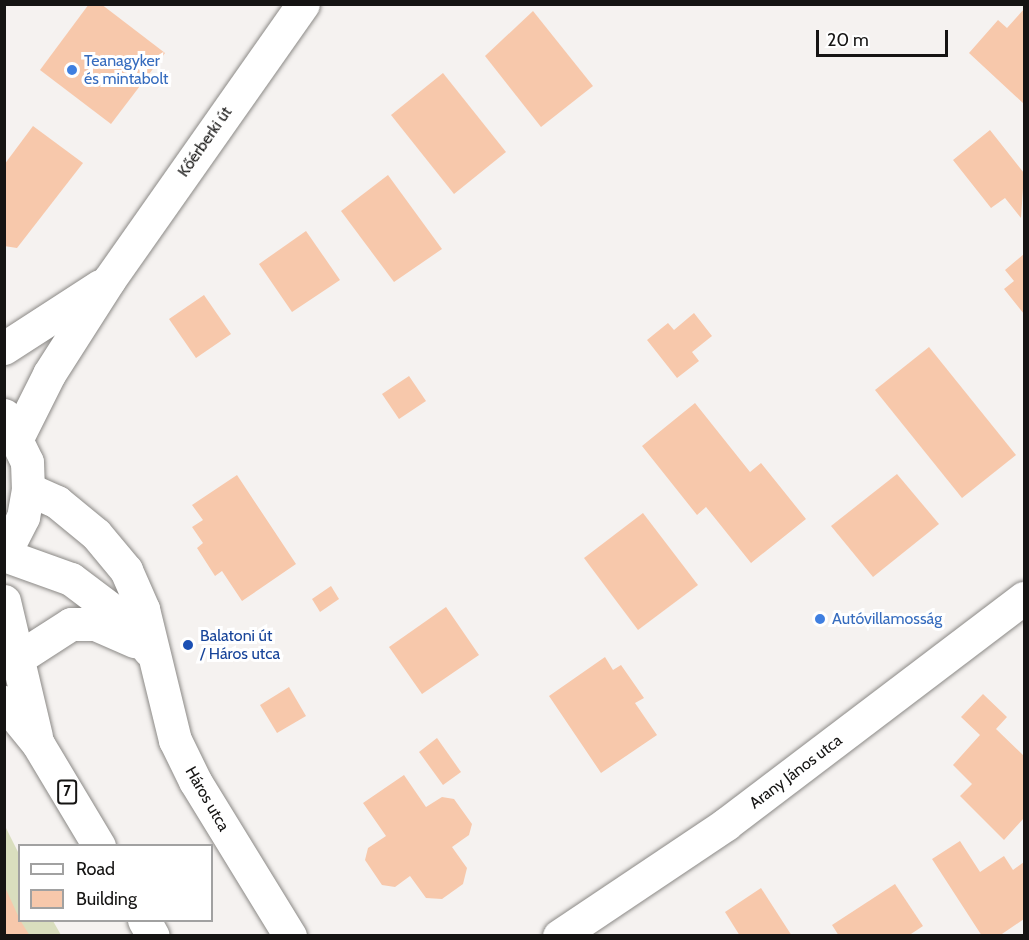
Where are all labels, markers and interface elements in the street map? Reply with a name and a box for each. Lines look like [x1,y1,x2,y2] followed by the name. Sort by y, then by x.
[819,18,951,56] scale bar
[827,29,869,51] text: 20 m
[84,51,168,89] place label: Teanagyker és mintabolt
[65,63,79,77] marker: Teanagyker és mintabolt
[174,103,236,181] street label: Kőérberki út
[832,609,942,629] place label: Autóvillamosság
[813,612,827,626] marker: Autóvillamosság
[200,626,280,664] place label: Balatoni út / Háros utca
[181,638,195,652] marker: Balatoni út / Háros utca
[746,731,846,813] street label: Arany János utca
[181,763,233,835] street label: Háros utca
[56,780,78,804] road number: 7
[18,844,213,922] legend
[76,858,115,880] text: Road
[76,888,137,910] text: Building

